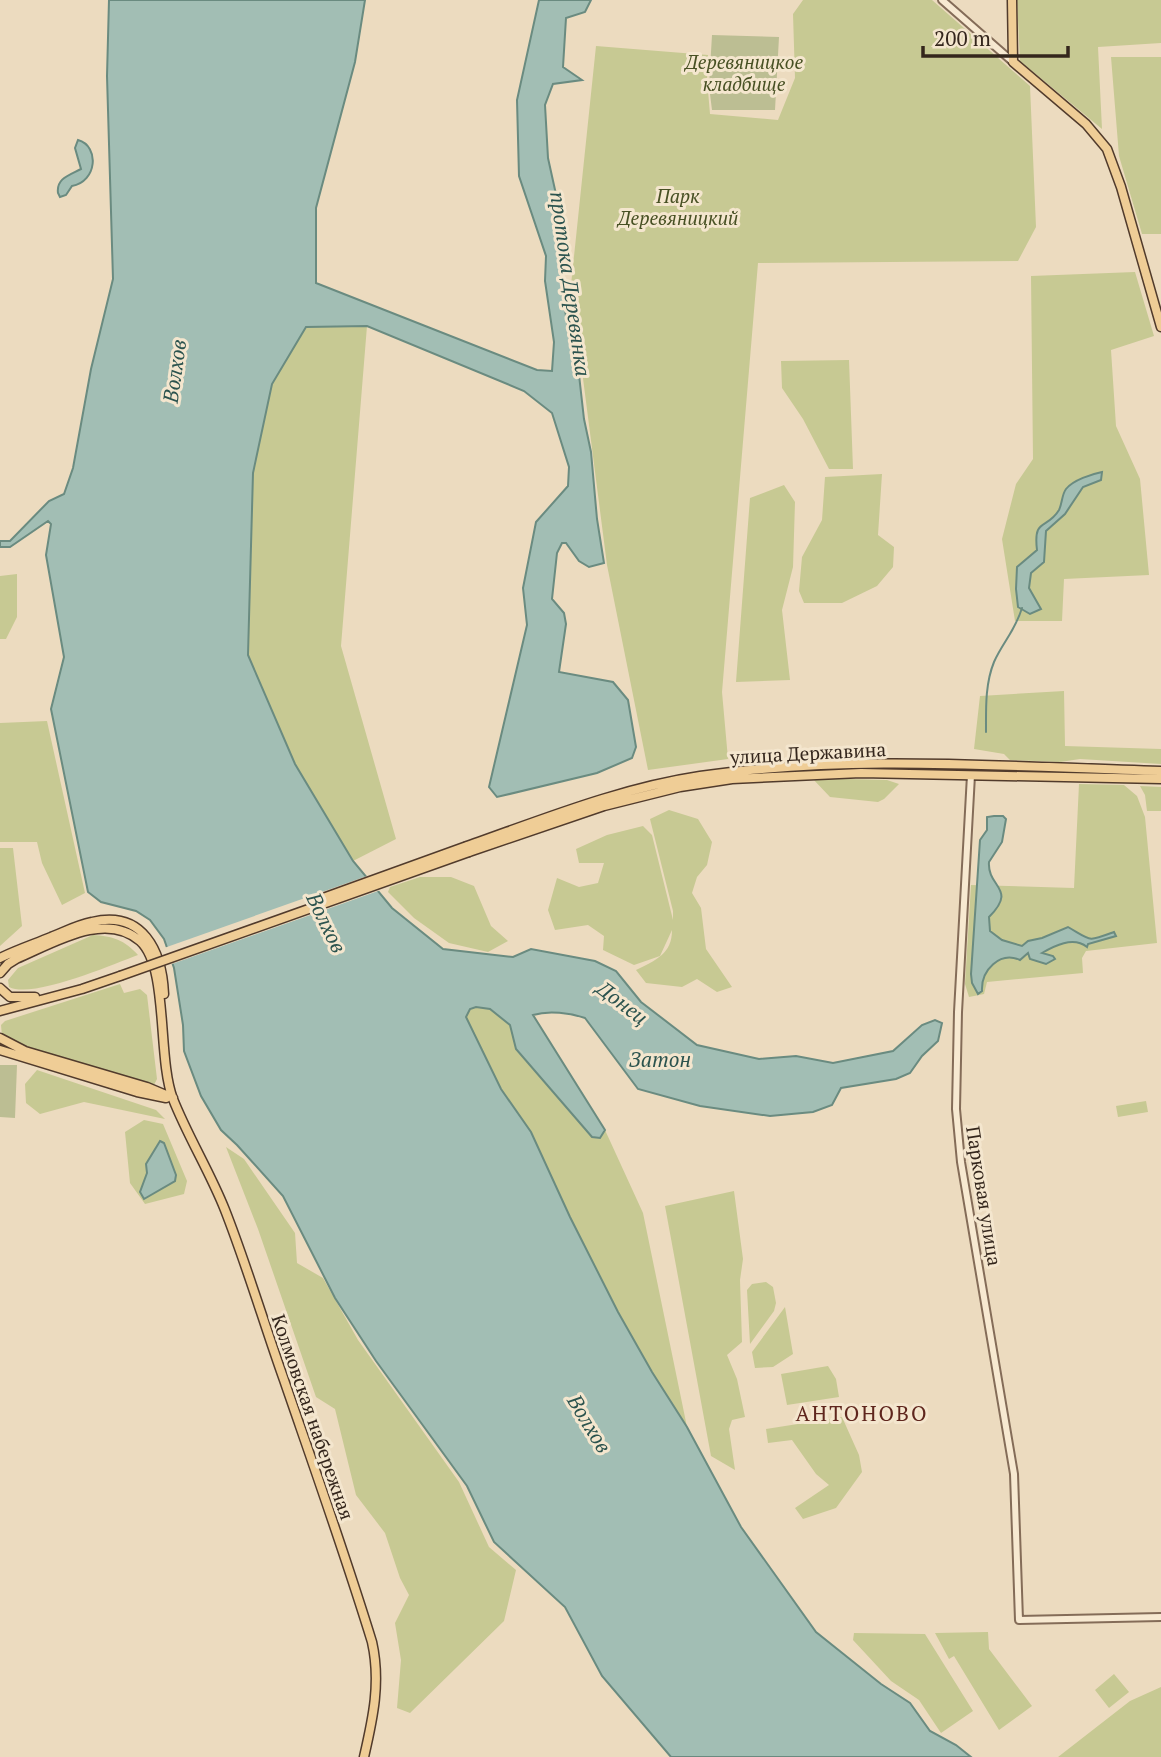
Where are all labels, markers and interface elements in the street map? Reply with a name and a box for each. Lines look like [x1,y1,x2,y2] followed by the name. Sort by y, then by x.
[923,14,1068,58] scale bar
[934,24,991,52] text: 200 m
[683,49,803,96] park label: Деревяницкое кладбище
[616,183,738,230] park label: Парк Деревяницкий
[544,189,598,378] water label: протока Деревянка
[156,337,192,405] water label: Волхов
[728,736,887,769] street label: улица Державина
[300,887,354,957] water label: Волхов
[590,973,654,1031] water label: Донец
[629,1045,691,1073] water label: Затон
[961,1124,1008,1268] street label: Парковая улица
[267,1311,360,1523] street label: Колмовская набережная
[561,1388,618,1458] water label: Волхов
[796,1399,928,1427] district label: АНТОНОВО

